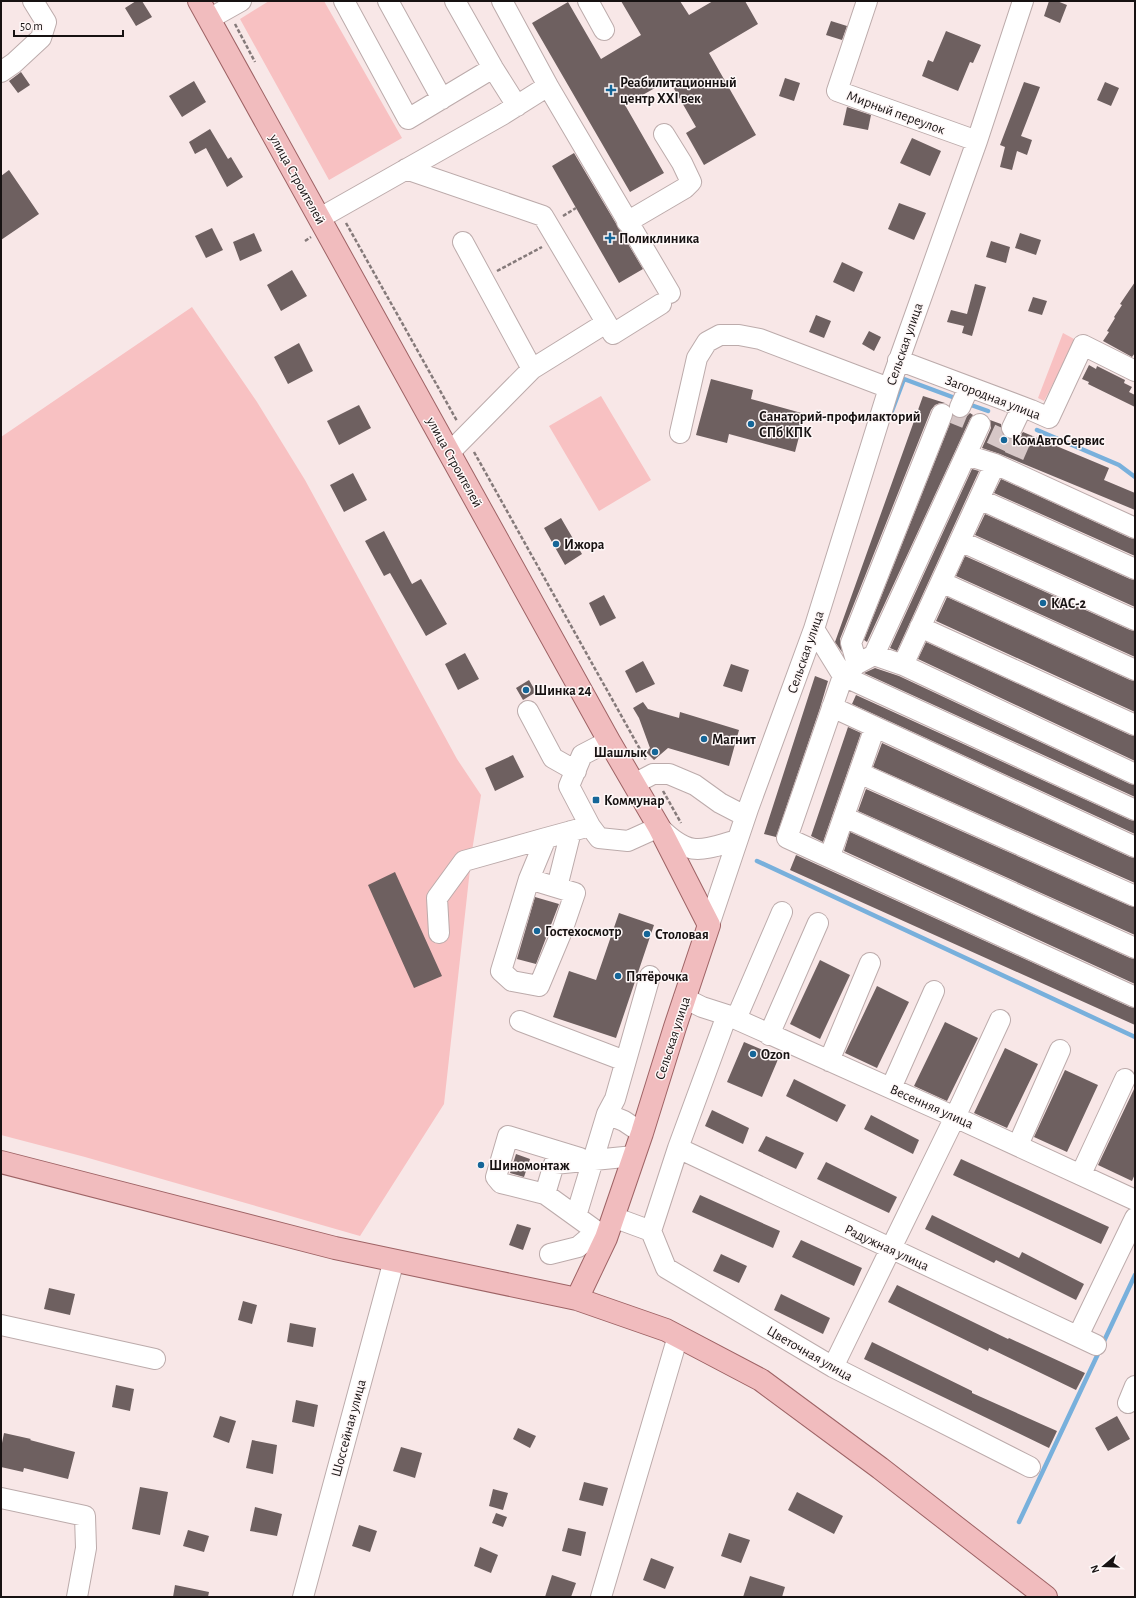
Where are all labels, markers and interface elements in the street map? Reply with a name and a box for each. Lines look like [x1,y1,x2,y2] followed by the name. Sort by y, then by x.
[14,12,123,38] scale bar
[20,20,43,32] text: 50 m
[620,76,737,106] place label: Реабилитационный центр ХХI век
[605,84,617,96] marker: Реабилитационный центр ХХI век
[844,89,947,137] street label: Мирный переулок
[266,131,328,227] street label: улица Строителей
[604,232,616,244] marker: Поликлиника
[619,232,700,246] place label: Поликлиника
[884,301,926,387] street label: Сельская улица
[943,373,1043,423] street label: Загородная улица
[759,410,920,440] place label: Санаторий-профилакторий СПб КПК
[423,414,485,510] street label: улица Строителей
[746,419,756,429] marker: Санаторий-профилакторий СПб КПК
[1012,434,1105,448] place label: КомАвтоСервис
[999,435,1009,445] marker: КомАвтоСервис
[564,538,605,552] place label: Ижора
[551,539,561,549] marker: Ижора
[1051,597,1086,611] place label: КАС-2
[1038,598,1048,608] marker: КАС-2
[785,609,827,695] street label: Сельская улица
[534,684,592,698] place label: Шинка 24
[521,685,531,695] marker: Шинка 24
[712,733,756,747] place label: Магнит
[699,734,709,744] marker: Магнит
[594,746,647,760] place label: Шашлык
[650,747,660,757] marker: Шашлык
[604,794,665,808] place label: Коммунар
[591,795,601,805] marker: Коммунар
[545,925,621,939] place label: Гостехосмотр
[532,926,542,936] marker: Гостехосмотр
[655,928,709,942] place label: Столовая
[642,929,652,939] marker: Столовая
[626,970,689,984] place label: Пятёрочка
[613,971,623,981] marker: Пятёрочка
[653,994,693,1082] street label: Сельская улица
[761,1048,790,1062] place label: Ozon
[748,1049,758,1059] marker: Ozon
[888,1082,976,1132] street label: Весенняя улица
[489,1159,570,1173] place label: Шиномонтаж
[476,1160,486,1170] marker: Шиномонтаж
[842,1222,931,1274] street label: Радужная улица
[764,1324,855,1384] street label: Цветочная улица
[329,1377,369,1479] street label: Шоссейная улица
[1084,1546,1124,1586] north arrow
[1089,1564,1101,1575] text: N

